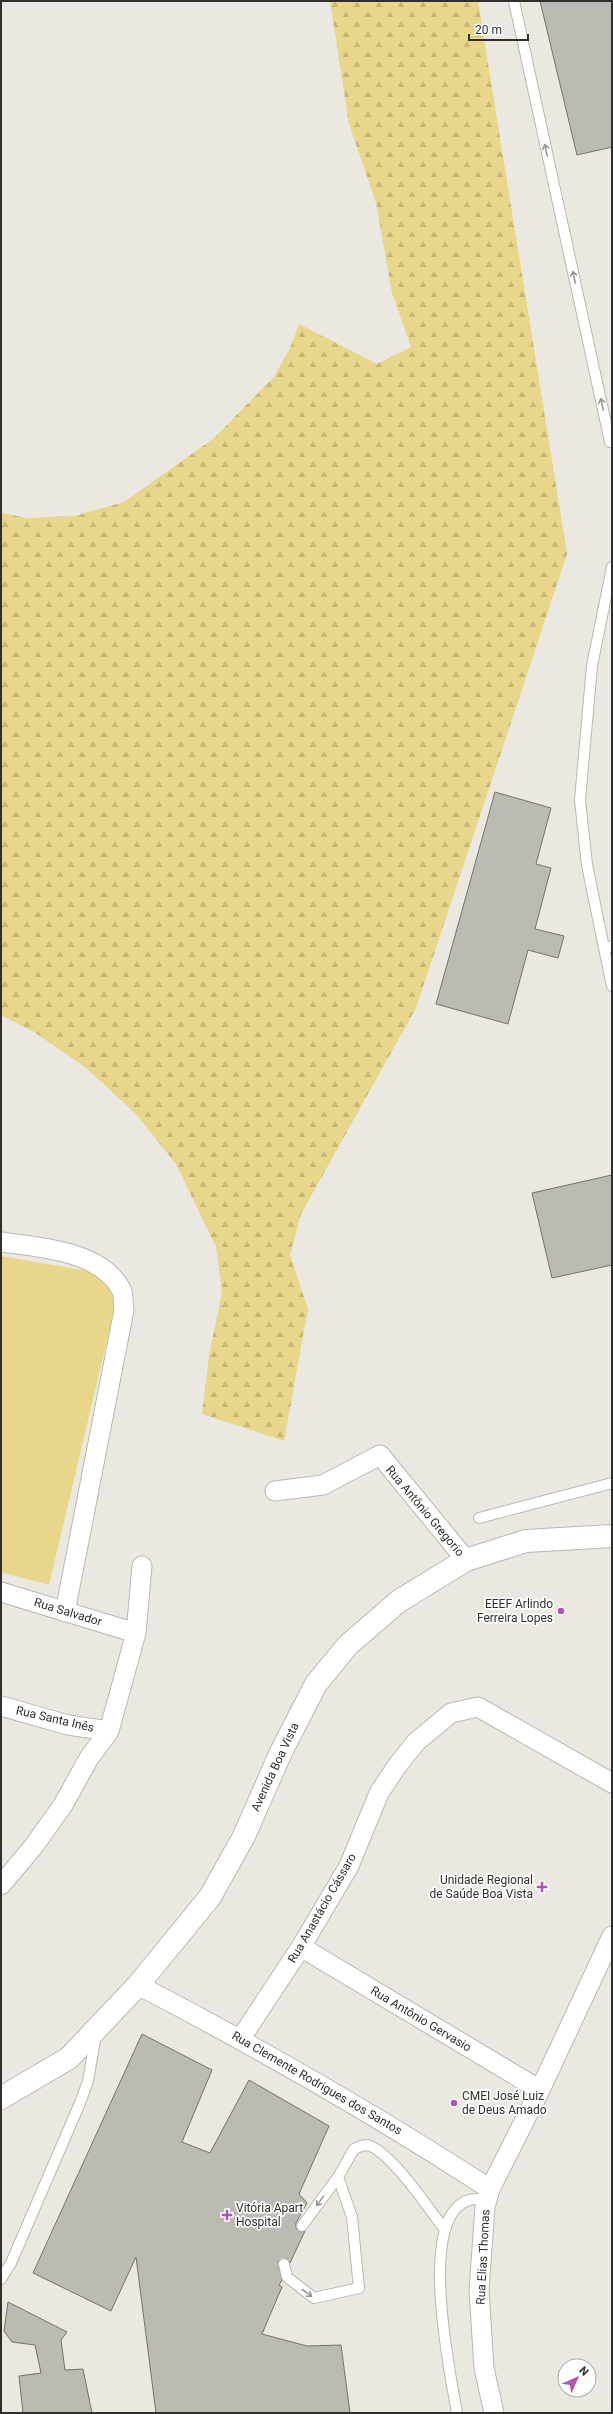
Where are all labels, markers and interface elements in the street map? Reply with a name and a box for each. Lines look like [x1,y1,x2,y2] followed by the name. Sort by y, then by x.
[469,16,528,42] scale bar
[475,23,502,37] text: 20 m
[542,144,550,157] one-way arrow
[570,271,578,284] one-way arrow
[598,398,606,411] one-way arrow
[383,1463,467,1559] street label: Rua Antônio Gregorio
[32,1595,104,1629] street label: Rua Salvador
[477,1597,553,1625] place label: EEEF Arlindo Ferreira Lopes
[556,1606,566,1616] marker: EEEF Arlindo Ferreira Lopes
[15,1703,95,1735] street label: Rua Santa Inês
[248,1720,302,1814] street label: Avenida Boa Vista
[285,1851,359,1965] street label: Rua Anastácio Cássaro
[429,1873,533,1901] place label: Unidade Regional de Saúde Boa Vista
[536,1881,548,1893] marker: Unidade Regional de Saúde Boa Vista
[368,1983,474,2055] street label: Rua Antônio Gervasio
[229,2028,405,2138] street label: Rua Clemente Rodrigues dos Santos
[462,2089,547,2117] place label: CMEI José Luiz de Deus Amado
[449,2098,459,2108] marker: CMEI José Luiz de Deus Amado
[316,2196,324,2207] one-way arrow
[236,2201,303,2229] place label: Vitória Apart Hospital
[221,2209,233,2221] marker: Vitória Apart Hospital
[474,2209,492,2305] street label: Rua Elias Thomas
[301,2289,312,2297] one-way arrow
[557,2358,597,2398] north arrow
[576,2364,591,2379] text: N

